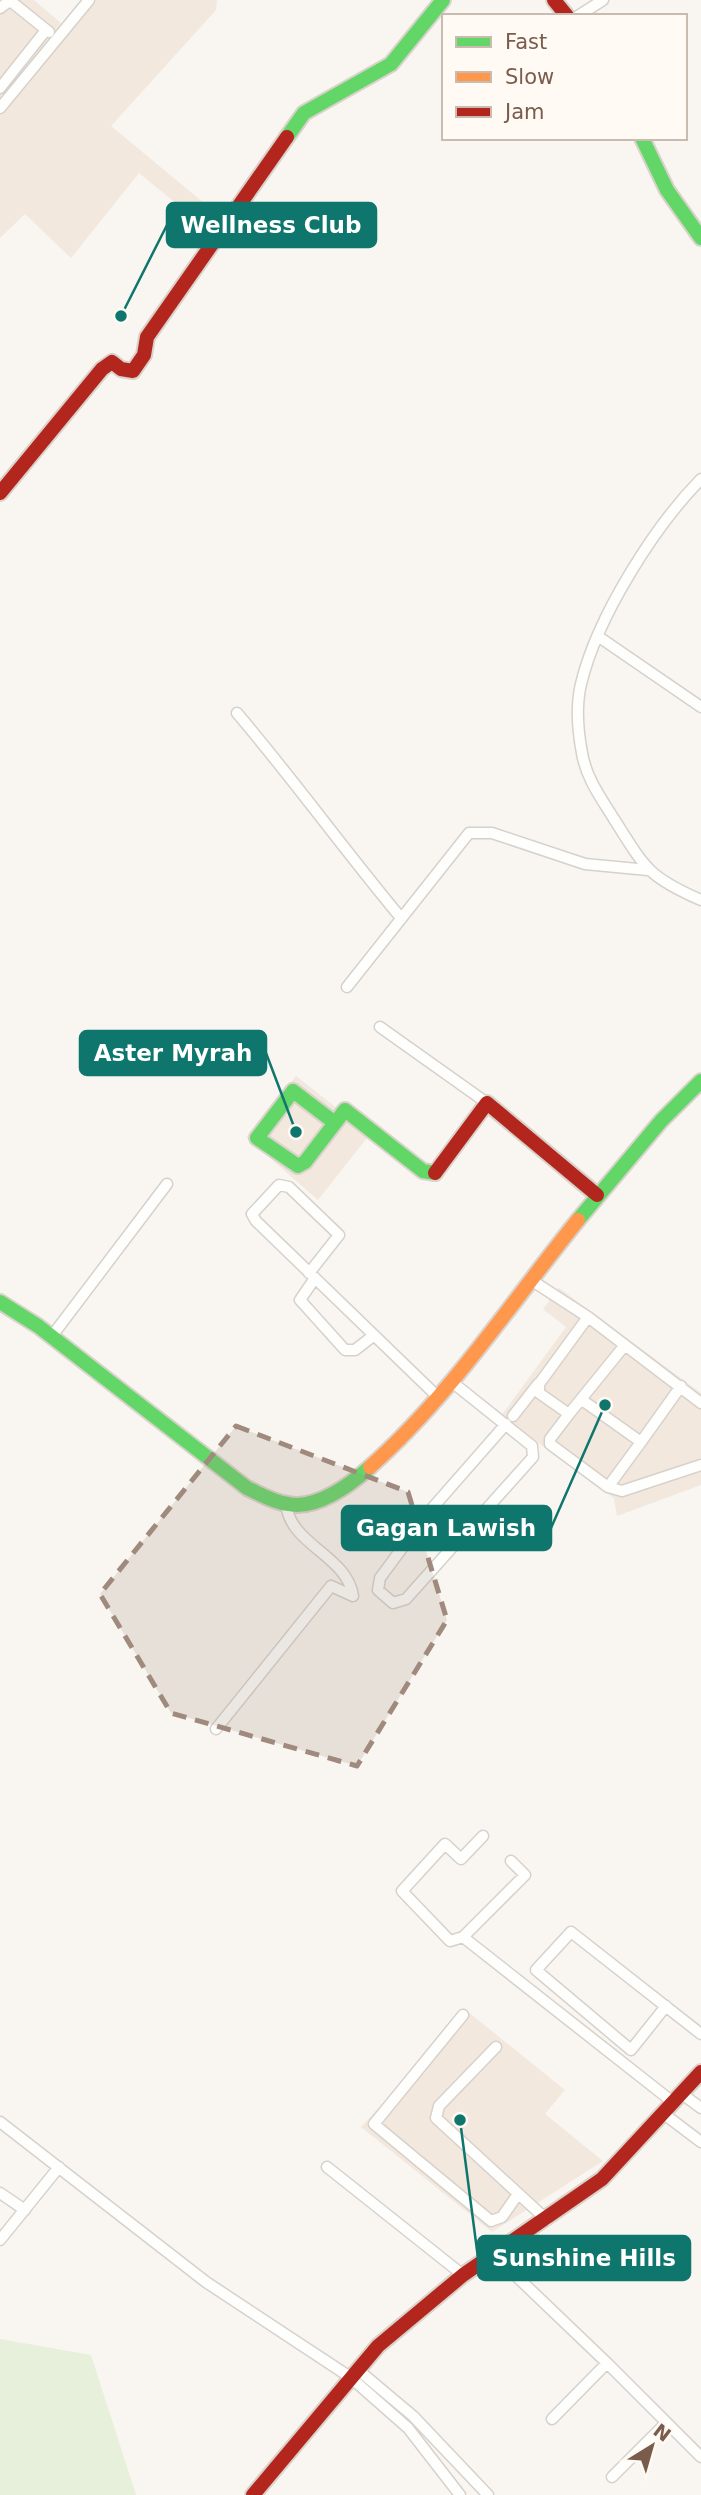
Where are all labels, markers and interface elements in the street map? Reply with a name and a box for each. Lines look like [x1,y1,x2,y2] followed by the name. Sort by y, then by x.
[442,14,687,140] legend
[505,30,547,54] text: Fast
[505,65,554,89] text: Slow
[503,100,545,124] text: Jam
[167,203,376,247] callout: Wellness Club
[181,212,361,238] text: Wellness Club
[80,1031,266,1075] callout: Aster Myrah
[94,1040,252,1066] text: Aster Myrah
[342,1506,551,1550] callout: Gagan Lawish
[356,1515,536,1541] text: Gagan Lawish
[478,2236,690,2280] callout: Sunshine Hills
[492,2245,676,2271] text: Sunshine Hills
[617,2411,687,2481] north arrow
[649,2419,675,2446] text: N

